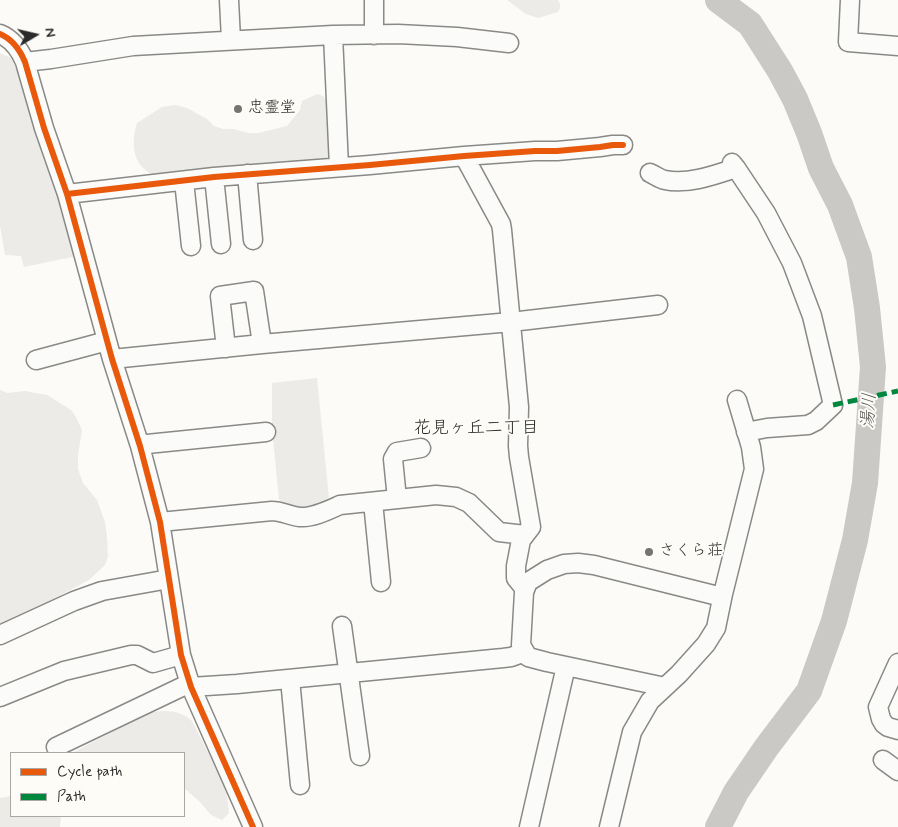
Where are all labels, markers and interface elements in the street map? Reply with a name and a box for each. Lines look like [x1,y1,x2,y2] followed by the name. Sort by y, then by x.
[10,10,60,60] north arrow
[40,27,59,39] text: N
[248,99,296,119] place label: 忠霊堂
[232,103,244,115] marker: 忠霊堂
[858,392,882,430] water label: 湯川
[413,418,539,440] district label: 花見ヶ丘二丁目
[659,542,723,562] place label: さくら荘
[643,546,655,558] marker: さくら荘
[10,752,185,817] legend
[57,762,122,782] text: Cycle path
[57,787,86,807] text: Path

